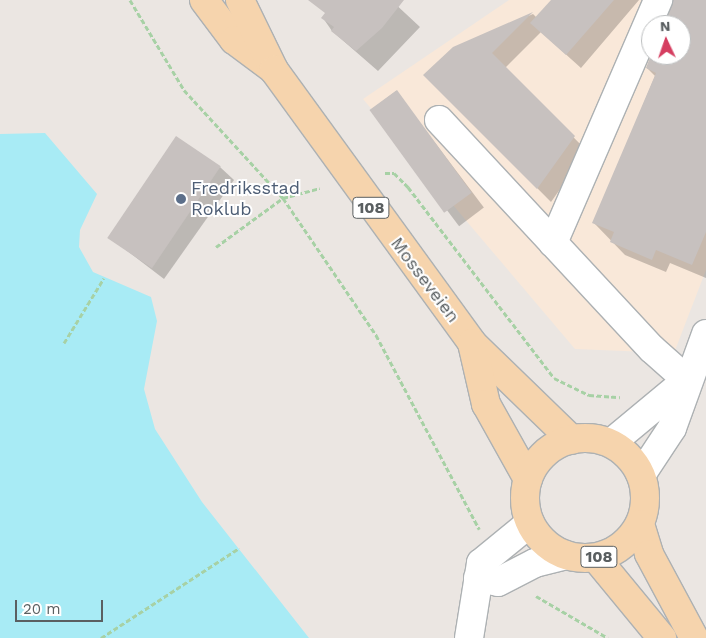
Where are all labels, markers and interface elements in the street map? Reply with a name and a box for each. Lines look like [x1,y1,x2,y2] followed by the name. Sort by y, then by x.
[641,15,691,65] north arrow
[660,18,671,34] text: N
[191,178,300,220] place label: Fredriksstad Roklub
[175,193,187,205] marker: Fredriksstad Roklub
[352,194,390,222] road number: 108
[386,233,464,327] street label: Mosseveien
[580,544,618,570] road number: 108
[18,590,105,622] scale bar
[23,600,61,618] text: 20 m

